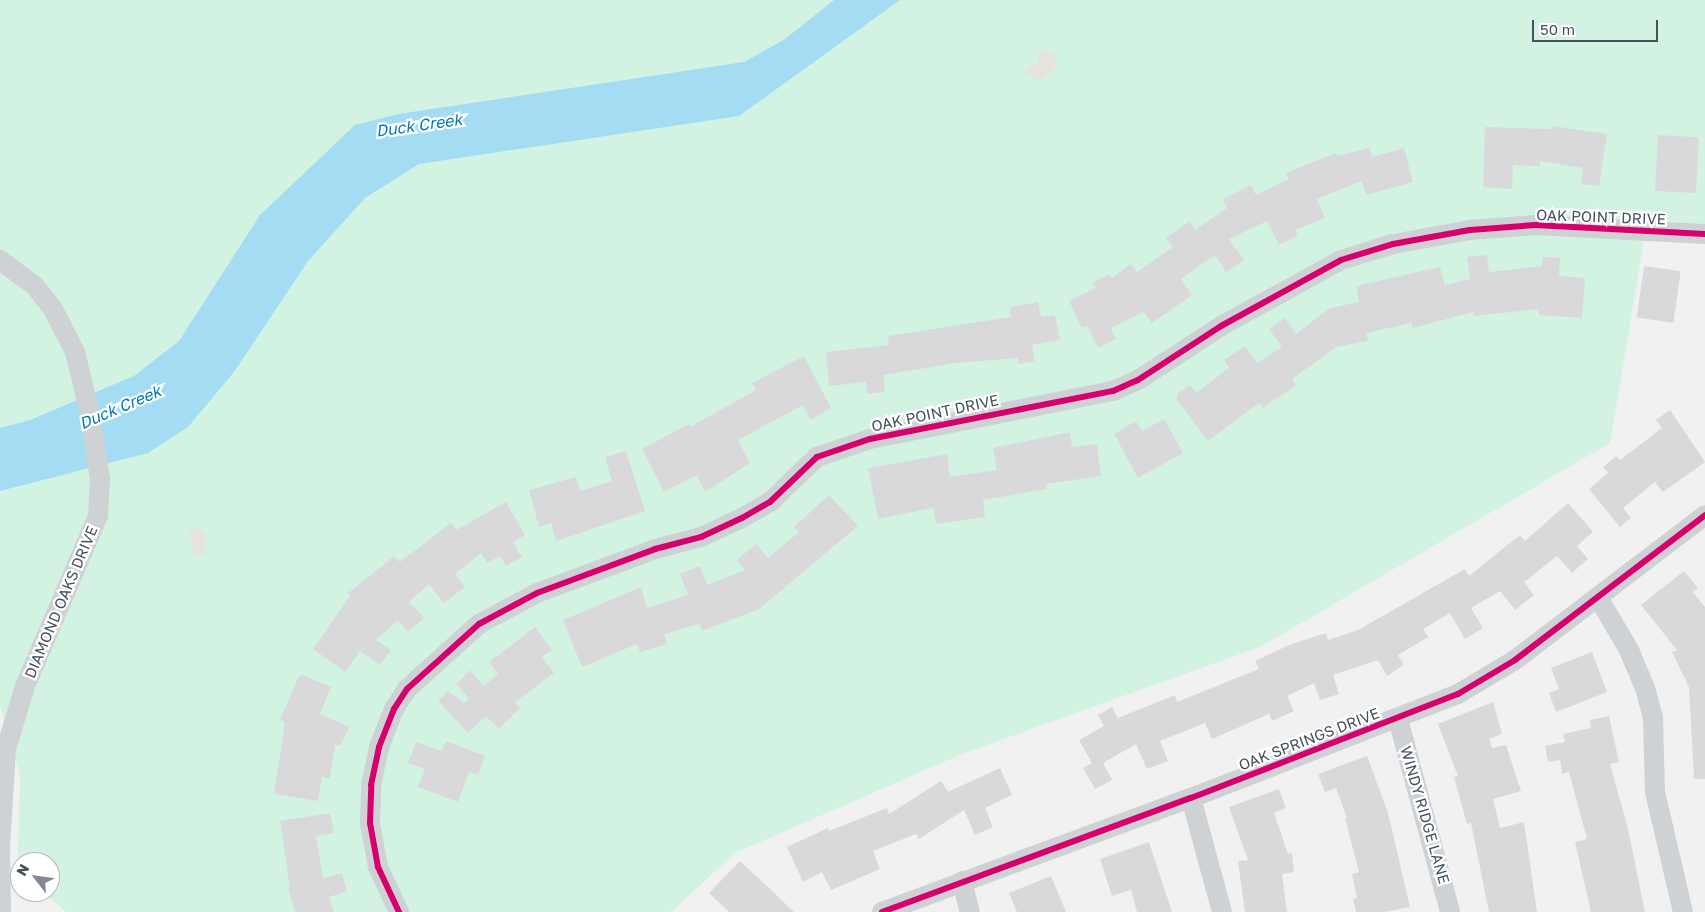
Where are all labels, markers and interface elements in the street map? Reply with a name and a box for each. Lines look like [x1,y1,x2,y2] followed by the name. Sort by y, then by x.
[1535,10,1661,42] scale bar
[1540,20,1575,38] text: 50 m
[374,109,464,141] water label: Duck Creek
[1536,206,1666,228] street label: OAK POINT DRIVE
[76,381,164,433] water label: Duck Creek
[870,391,1000,435] street label: OAK POINT DRIVE
[21,523,101,681] street label: DIAMOND OAKS DRIVE
[1236,704,1382,774] street label: OAK SPRINGS DRIVE
[1397,744,1453,886] street label: WINDY RIDGE LANE
[10,852,60,902] north arrow
[12,861,32,879] text: N

